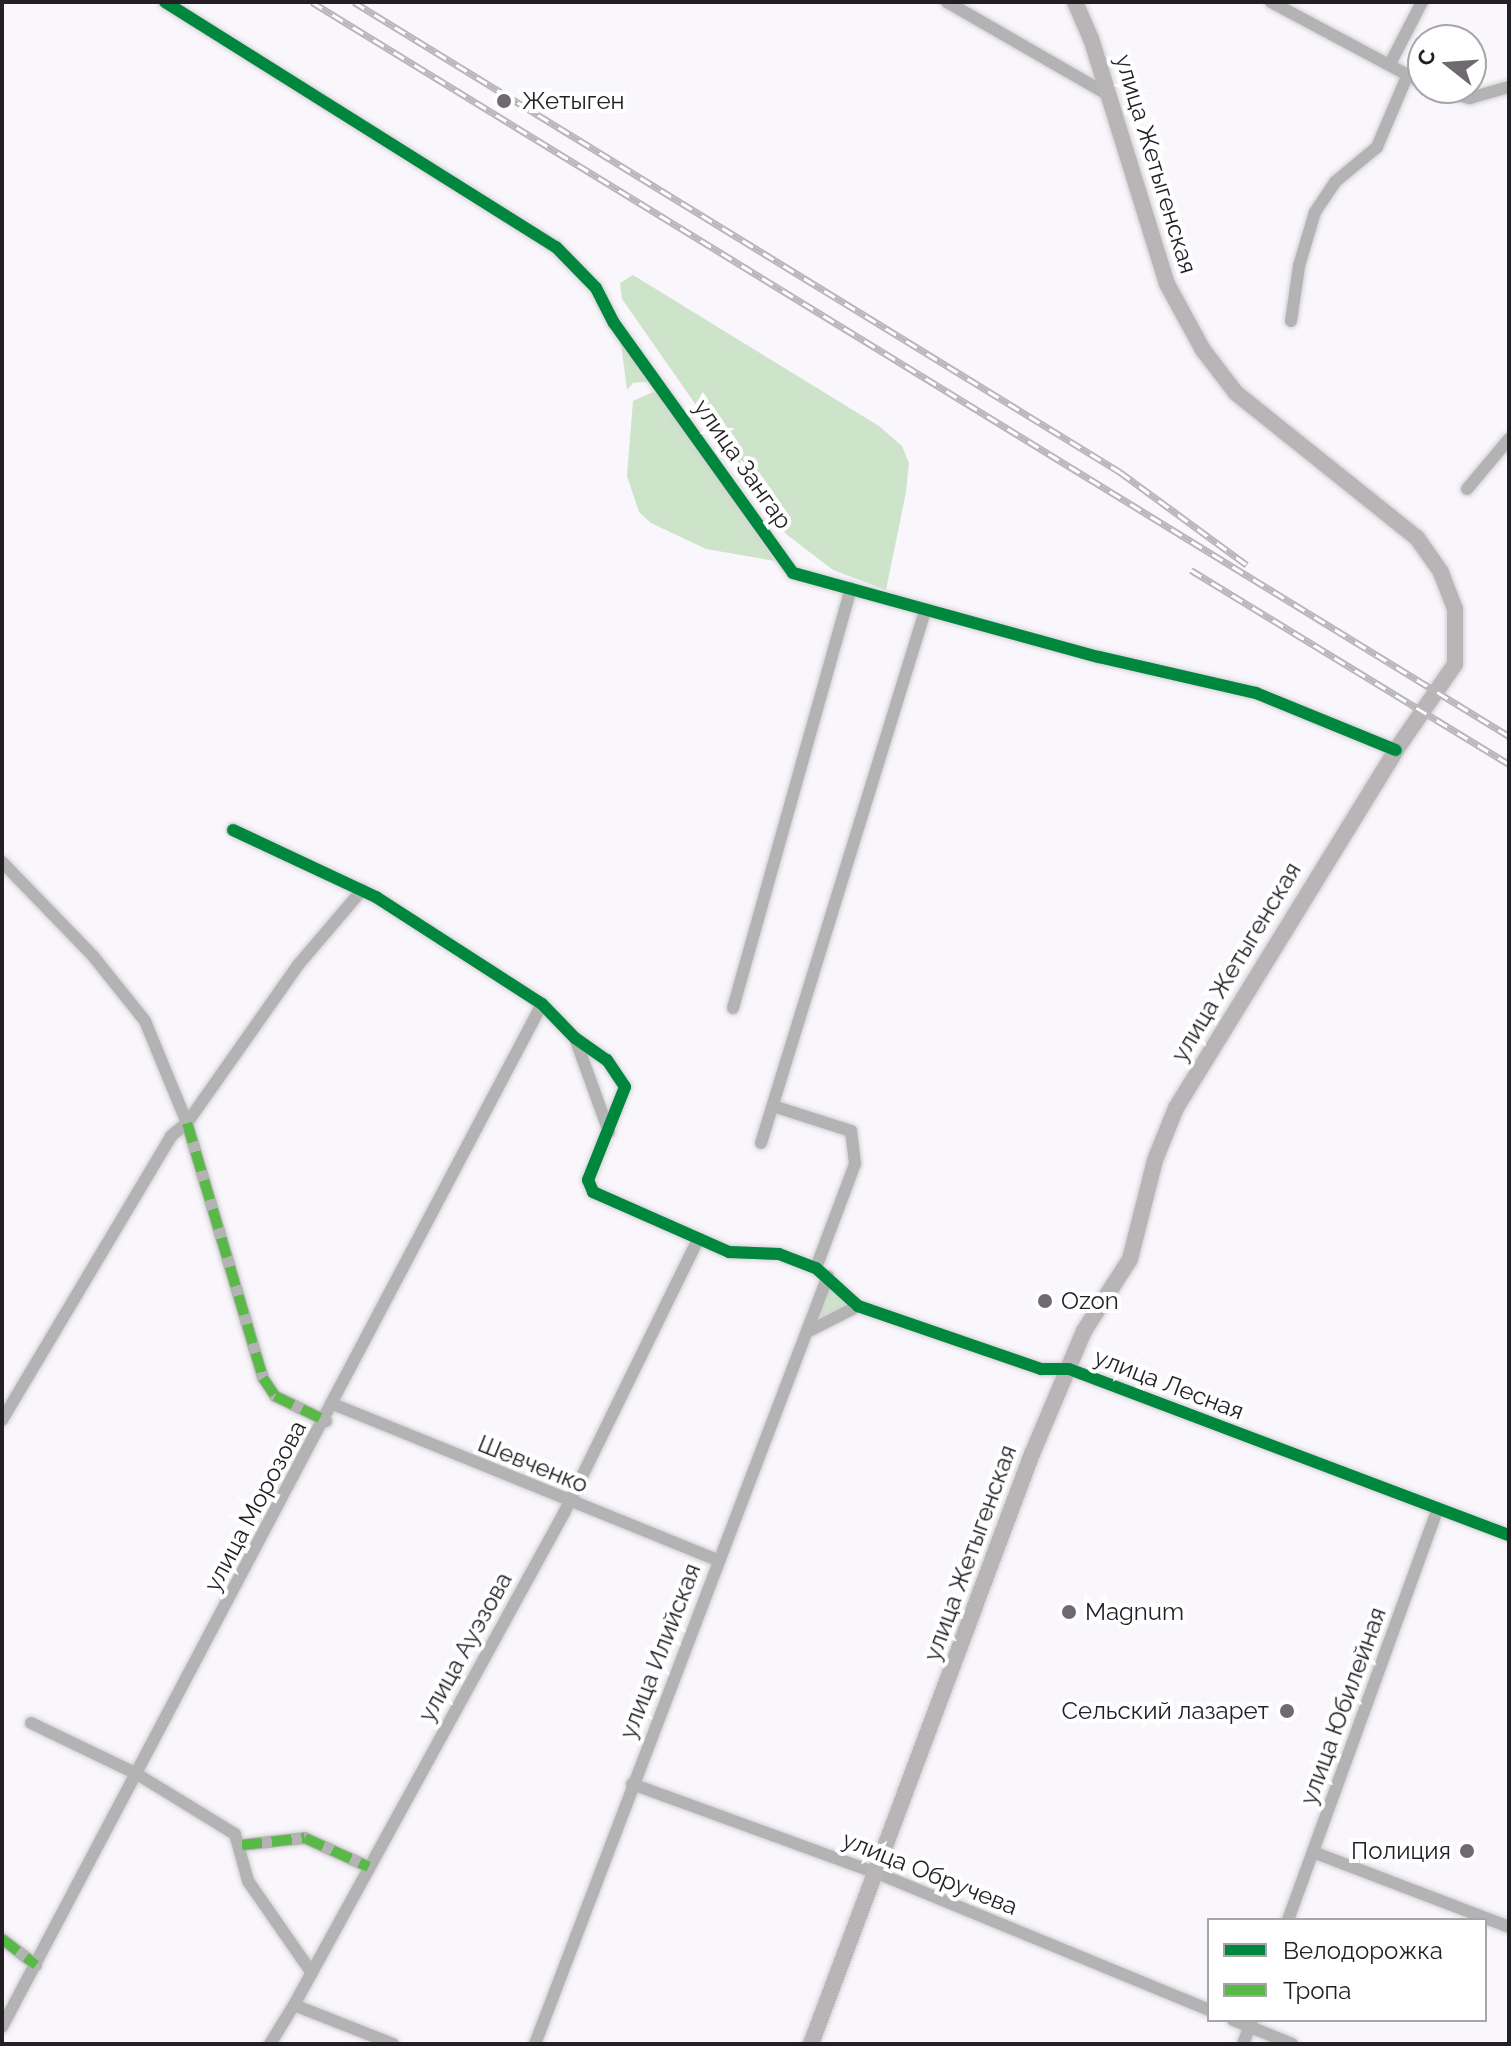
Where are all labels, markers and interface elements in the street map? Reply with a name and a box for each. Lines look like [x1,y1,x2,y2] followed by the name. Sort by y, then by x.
[1407,24,1487,104] north arrow
[1411,47,1441,69] text: С
[1109,51,1203,277] street label: улица Жетыгенская
[522,87,625,115] place label: Жетыген
[493,90,515,112] marker: Жетыген
[688,394,798,534] street label: улица Зангар
[1165,857,1307,1067] street label: улица Жетыгенская
[1061,1287,1119,1315] place label: Ozon
[1036,1292,1054,1310] marker: Ozon
[1090,1342,1248,1426] street label: улица Лесная
[198,1416,312,1596] street label: улица Морозова
[474,1429,592,1499] street label: Шевченко
[918,1441,1022,1665] street label: улица Жетыгенская
[613,1559,707,1743] street label: улица Илийская
[412,1567,518,1727] street label: улица Ауэзова
[1085,1598,1184,1626] place label: Magnum
[1060,1603,1078,1621] marker: Magnum
[1294,1603,1392,1809] street label: улица Юбилейная
[1062,1697,1269,1725] place label: Сельский лазарет
[1276,1700,1298,1722] marker: Сельский лазарет
[838,1825,1022,1921] street label: улица Обручева
[1351,1837,1451,1865] place label: Полиция
[1458,1842,1476,1860] marker: Полиция
[1207,1918,1487,2022] legend
[1283,1936,1443,1965] text: Велодорожка
[1283,1976,1351,2005] text: Тропа

